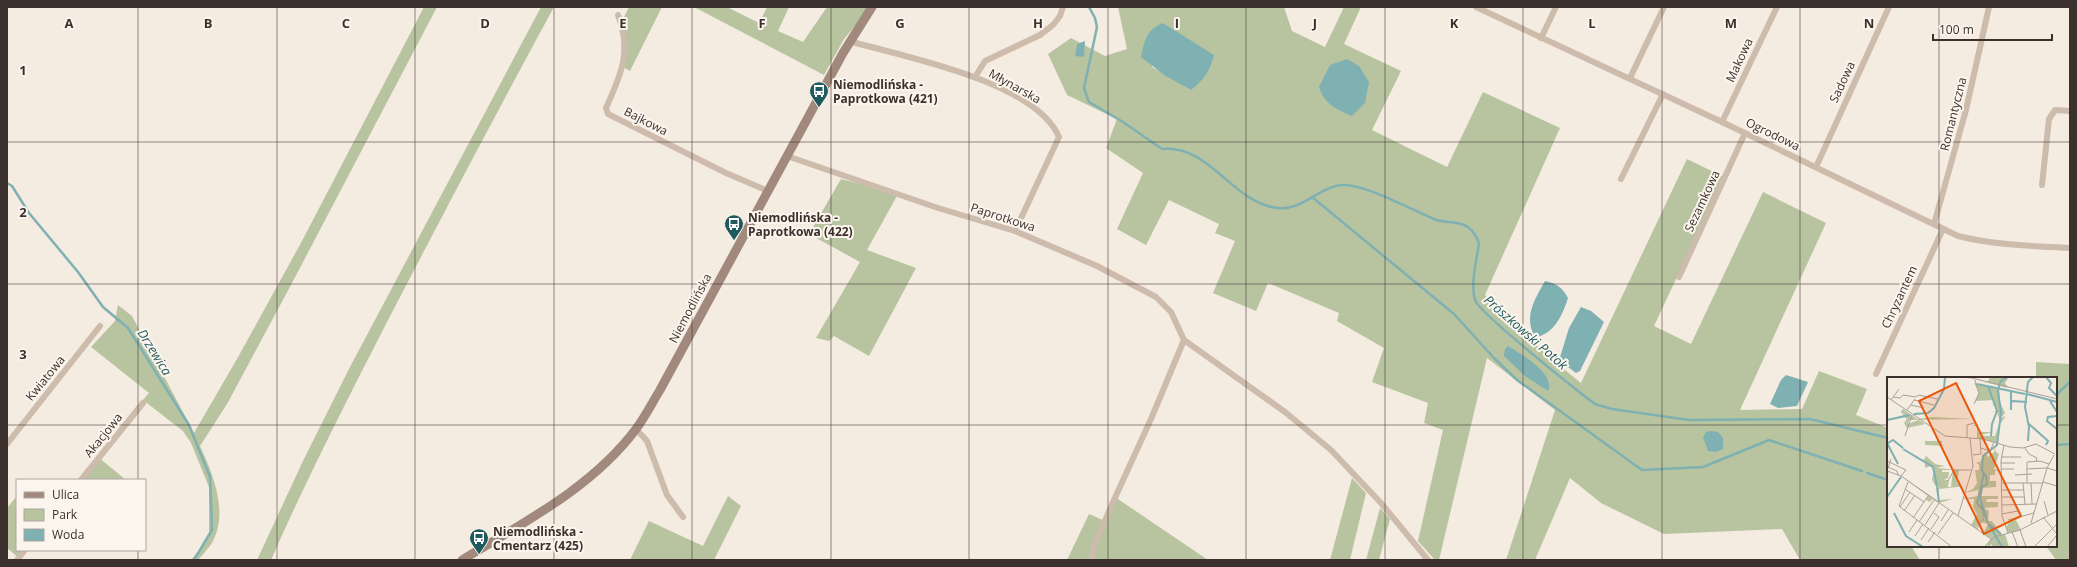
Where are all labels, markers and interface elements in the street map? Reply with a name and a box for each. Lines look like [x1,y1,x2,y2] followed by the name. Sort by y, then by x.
[65,14,74,32] text: A
[204,14,213,32] text: B
[342,14,350,32] text: C
[480,14,490,32] text: D
[619,14,627,32] text: E
[758,14,766,32] text: F
[895,14,905,32] text: G
[1033,14,1043,32] text: H
[1175,14,1179,32] text: I
[1312,14,1317,32] text: J
[1450,14,1459,32] text: K
[1588,14,1596,32] text: L
[1725,14,1737,32] text: M
[1864,14,1874,32] text: N
[1933,16,2052,42] scale bar
[1939,21,1974,38] text: 100 m
[1721,35,1757,85] street label: Makowa
[1825,59,1859,105] street label: Sadowa
[19,61,27,79] text: 1
[986,65,1044,107] street label: Młynarska
[1936,75,1970,153] street label: Romantyczna
[833,76,938,107] place label: Niemodlińska - Paprotkowa (421)
[808,80,830,108] bus stop icon: Niemodlińska - Paprotkowa (421)
[621,103,671,139] street label: Bajkowa
[1743,114,1803,154] street label: Ogrodowa
[1680,167,1724,235] street label: Sezamkowa
[968,199,1038,235] street label: Paprotkowa
[19,203,27,221] text: 2
[748,209,853,240] place label: Niemodlińska - Paprotkowa (422)
[723,213,745,241] bus stop icon: Niemodlińska - Paprotkowa (422)
[1877,263,1921,331] street label: Chryzantem
[665,270,715,346] street label: Niemodlińska
[1480,291,1572,374] water label: Prószkowski Potok
[134,325,177,379] water label: Drzewica
[19,345,27,363] text: 3
[21,352,69,404] street label: Kwiatowa
[1887,377,2057,547] inset map
[80,409,126,461] street label: Akacjowa
[16,479,146,551] legend
[52,486,79,503] text: Ulica
[52,506,78,523] text: Park
[493,523,583,554] place label: Niemodlińska - Cmentarz (425)
[52,526,84,543] text: Woda
[468,527,490,555] bus stop icon: Niemodlińska - Cmentarz (425)

